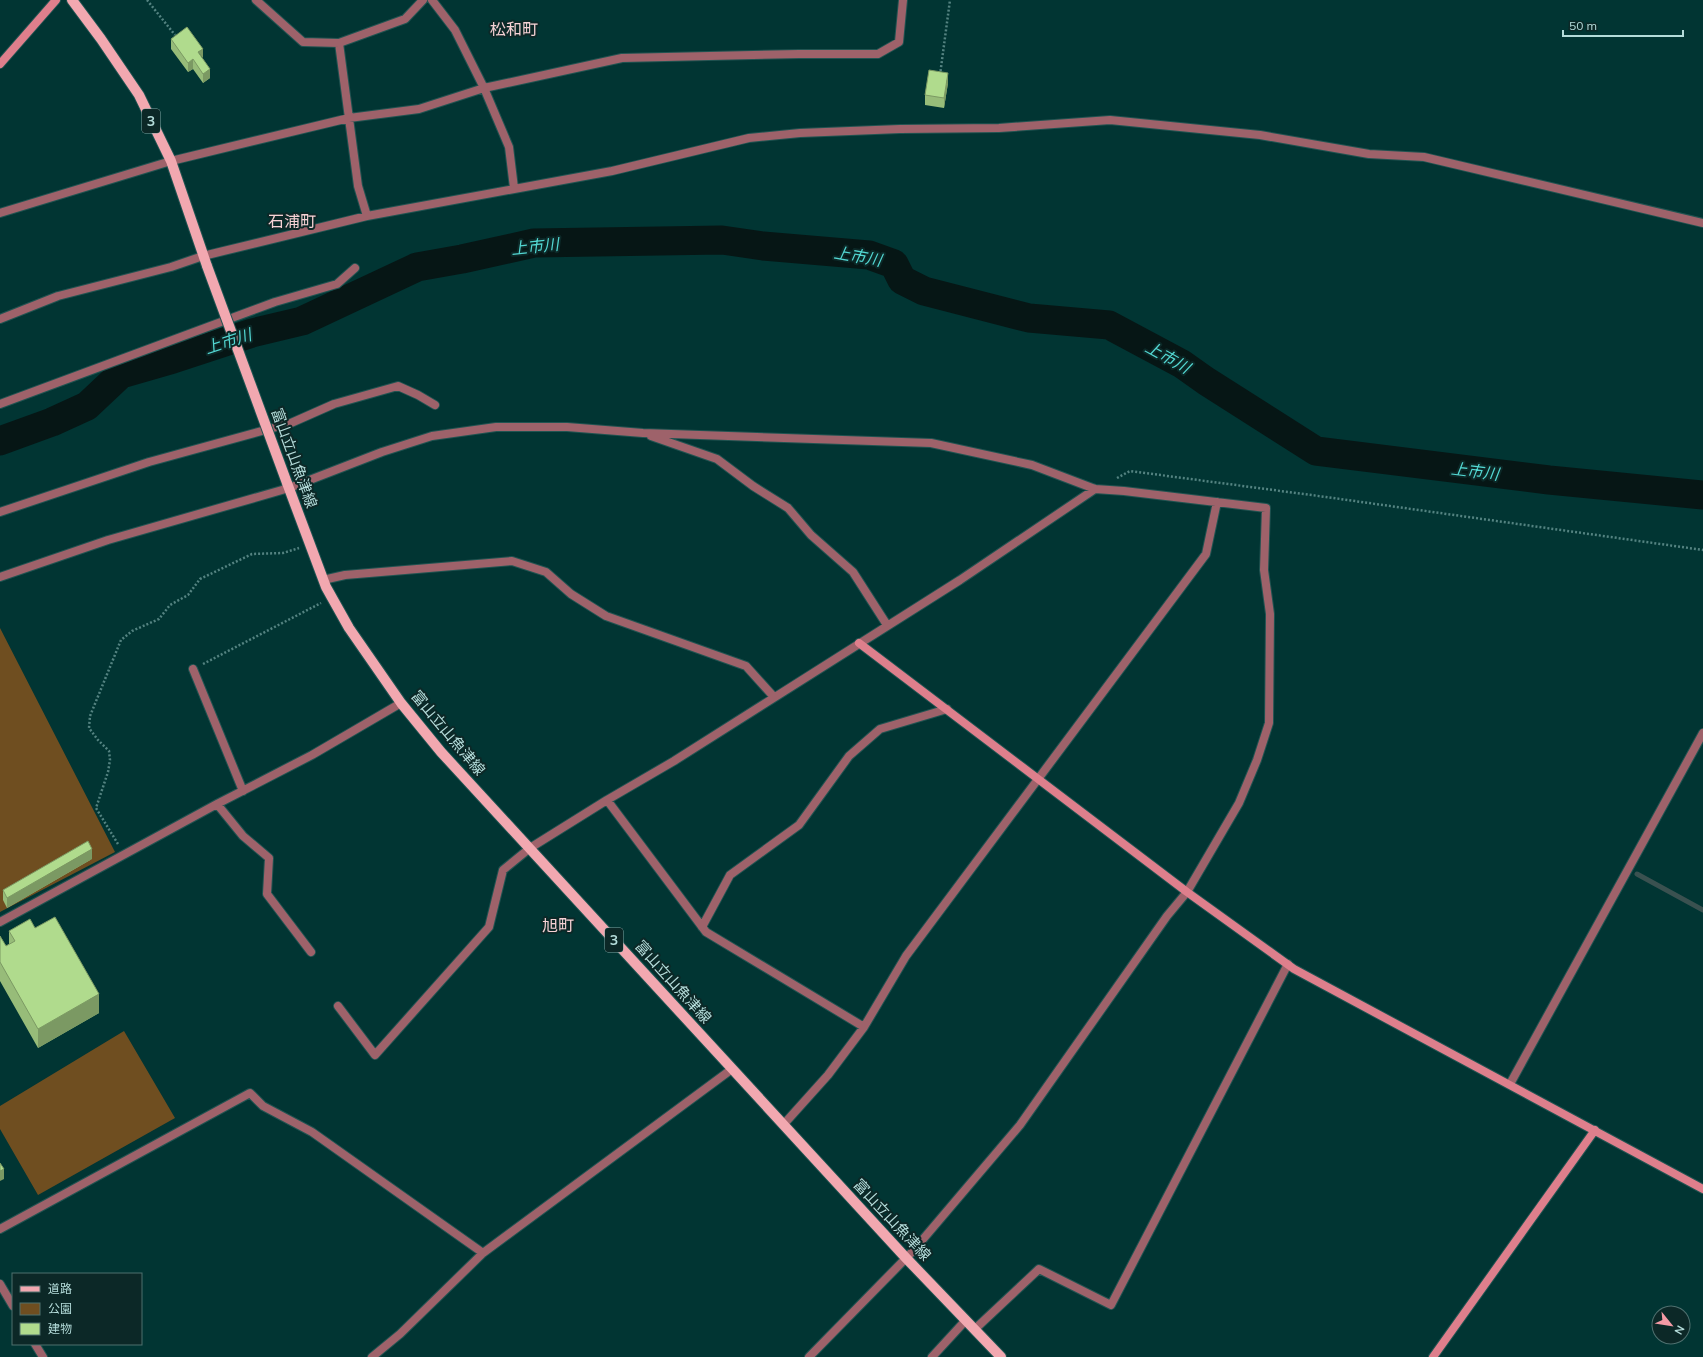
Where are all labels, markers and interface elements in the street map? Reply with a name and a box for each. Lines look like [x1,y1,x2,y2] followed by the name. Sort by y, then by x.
[1563,12,1683,38] scale bar
[1569,18,1597,33] text: 50 m
[490,19,538,39] district label: 松和町
[142,109,160,133] road number: 3
[268,211,316,231] district label: 石浦町
[510,233,562,258] water label: 上市川
[833,242,885,270] water label: 上市川
[202,323,256,358] water label: 上市川
[1142,337,1196,378] water label: 上市川
[268,405,321,510] street label: 富山立山魚津線
[1450,458,1502,484] water label: 上市川
[407,686,489,779] street label: 富山立山魚津線
[542,915,574,935] district label: 旭町
[605,928,623,952] road number: 3
[631,936,716,1027] street label: 富山立山魚津線
[850,1175,935,1265] street label: 富山立山魚津線
[12,1273,142,1345] legend
[48,1281,72,1296] text: 道路
[48,1301,72,1316] text: 公園
[1651,1305,1691,1345] north arrow
[48,1321,72,1336] text: 建物
[1672,1323,1688,1337] text: N

